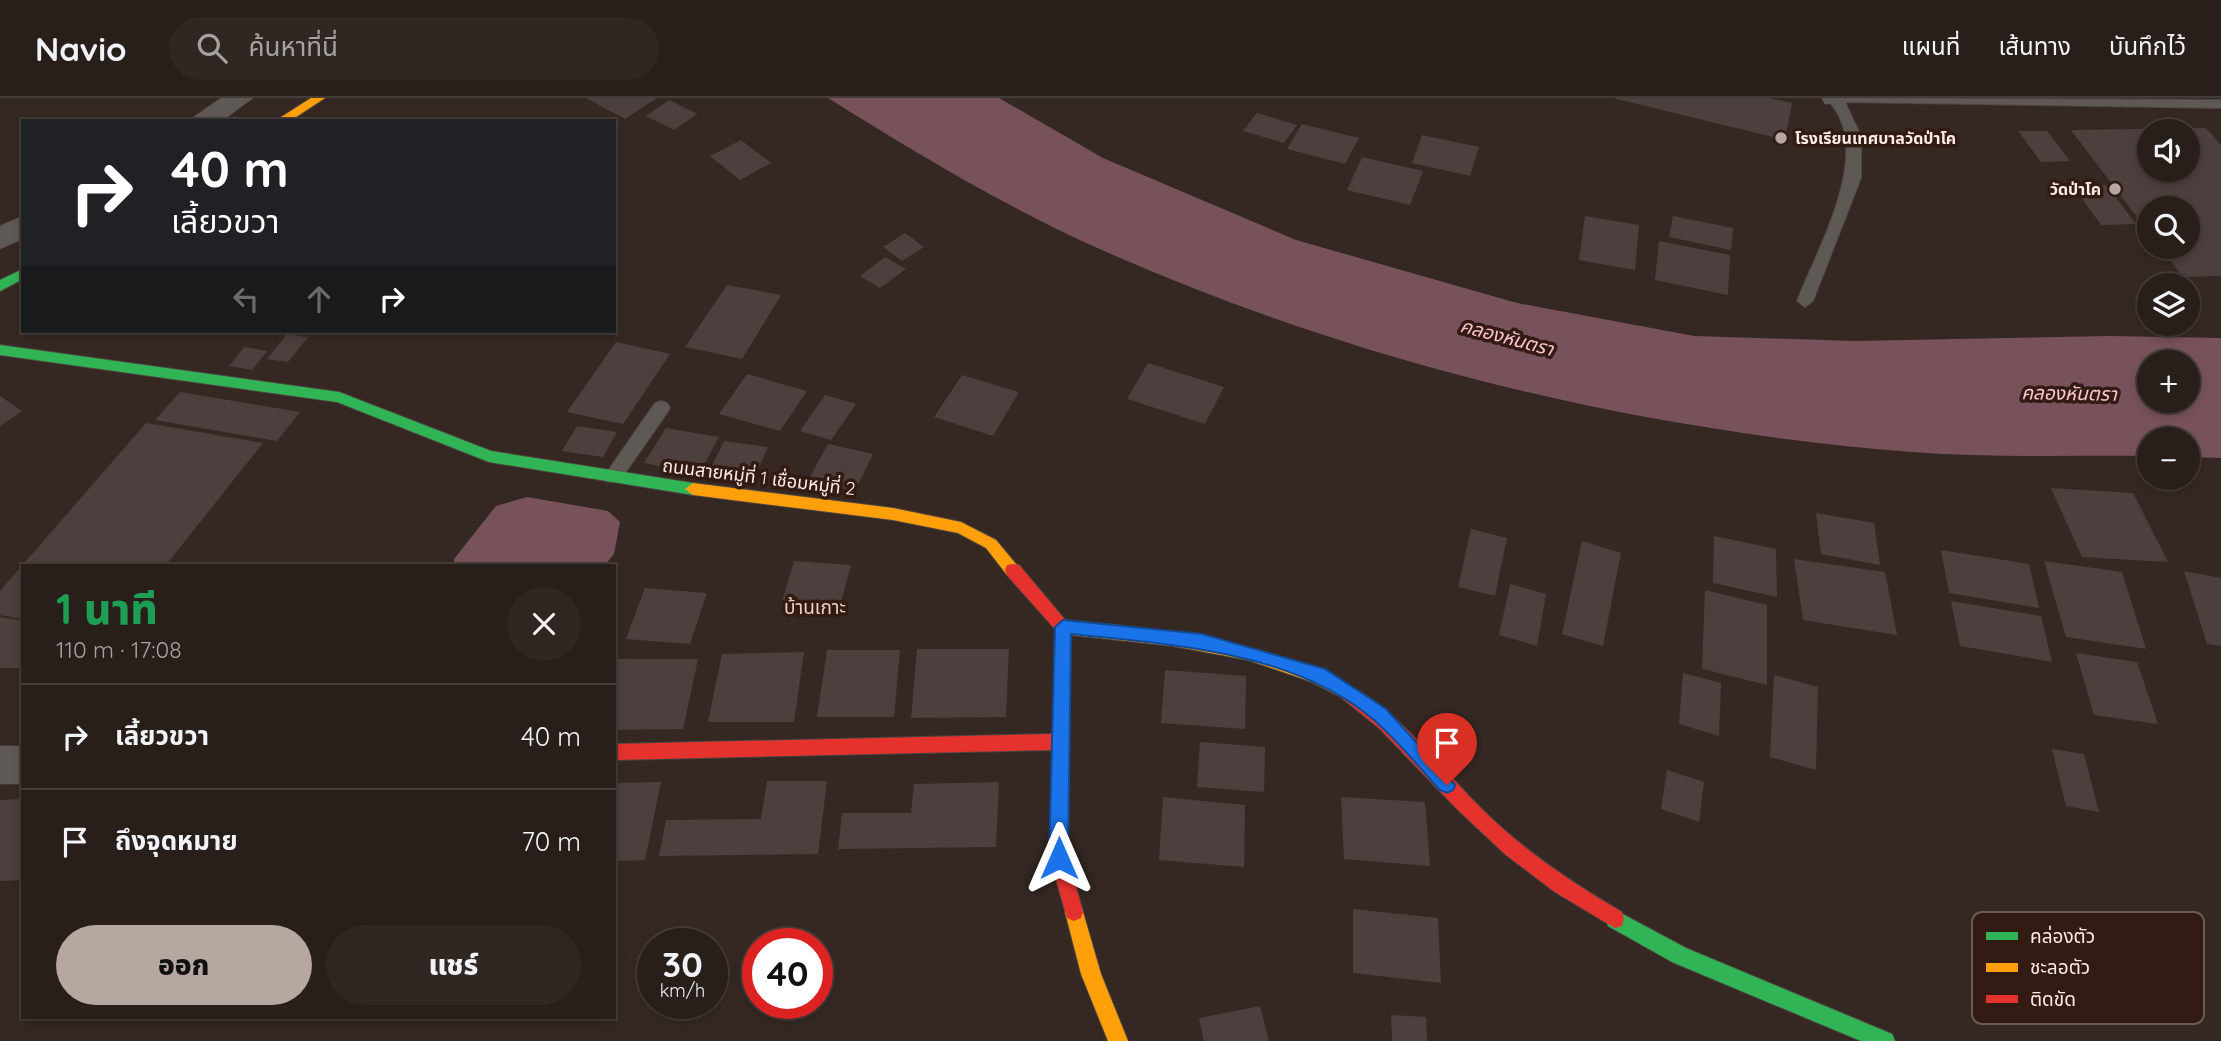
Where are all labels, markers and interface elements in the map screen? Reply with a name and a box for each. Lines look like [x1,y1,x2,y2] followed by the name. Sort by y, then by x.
[169,17,659,80] search box
[35,28,127,69] text: Navio
[193,29,231,67] icon: search
[249,30,338,63] text: ค้นหาที่นี่
[1902,31,1960,61] text: แผนที่
[1998,31,2071,61] text: เส้นทาง
[2109,31,2186,61] text: บันทึกไว้
[2137,119,2200,490] map controls
[2137,119,2200,182] button: sound
[1795,128,1956,148] place label: โรงเรียนเทศบาลวัดป่าโค
[1773,130,1789,146] marker: โรงเรียนเทศบาลวัดป่าโค
[171,138,289,199] text: 40 m
[56,147,147,238] icon: right
[2050,179,2101,199] place label: วัดป่าโค
[2107,181,2123,197] marker: วัดป่าโค
[2137,196,2200,259] button: search
[171,201,279,241] text: เลี้ยวขวา
[2137,273,2200,336] button: layers
[227,280,265,318] icon: left
[300,280,338,318] icon: ahead
[373,280,411,318] icon: right
[1458,313,1557,361] water label: คลองหันตรา
[2137,350,2200,413] button: +
[2021,380,2118,406] water label: คลองหันตรา
[2137,427,2200,490] button: −
[661,453,857,501] street label: ถนนสายหมู่ที่ 1 เชื่อมหมู่ที่ 2
[56,582,158,635] text: 1 นาที
[507,587,581,661] button: close
[784,595,846,619] district label: บ้านเกาะ
[56,635,182,664] text: 110 m · 17:08
[1417,713,1477,785] pin
[56,718,94,756] icon: right
[115,719,209,752] text: เลี้ยวขวา
[521,720,581,753] text: 40 m
[1428,724,1466,762] icon: arrive
[1022,821,1096,895] position arrow
[56,823,94,861] icon: arrive
[115,824,238,857] text: ถึงจุดหมาย
[521,825,581,858] text: 70 m
[1972,912,2204,1024] legend
[2030,924,2095,948] text: คล่องตัว
[56,925,312,1005] button: ออก
[326,925,581,1005] button: แชร์
[742,928,833,1019] speed limit sign: 40
[662,942,703,986] text: 30
[2030,955,2090,979] text: ชะลอตัว
[660,979,705,1002] text: km/h
[2030,987,2076,1011] text: ติดขัด

